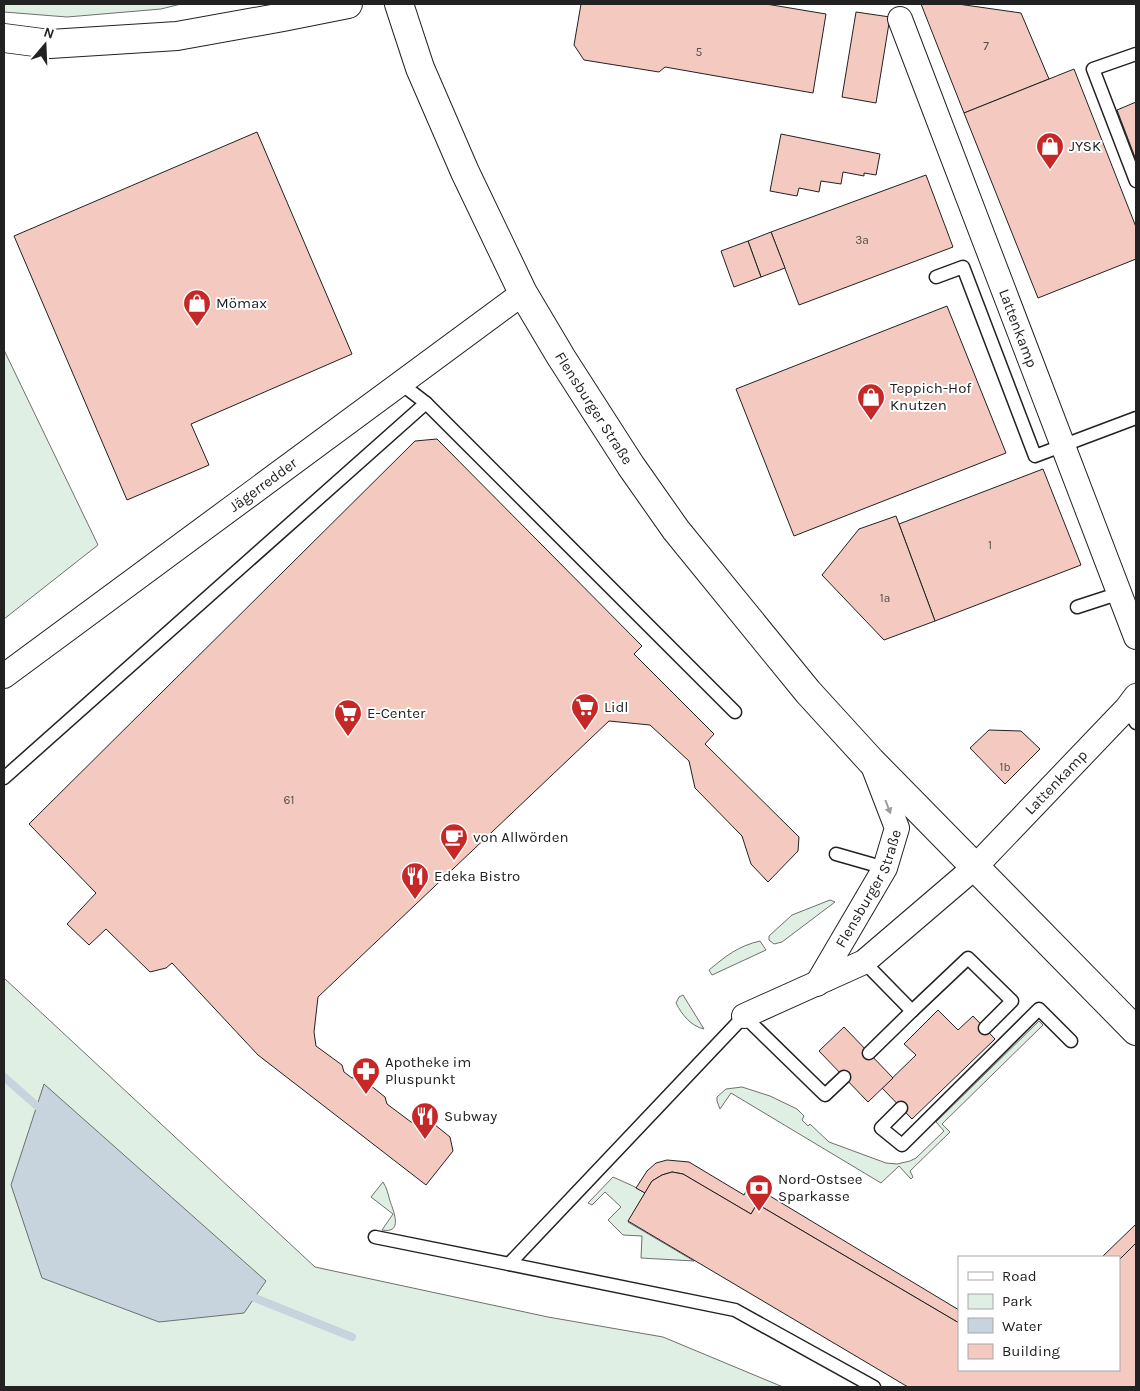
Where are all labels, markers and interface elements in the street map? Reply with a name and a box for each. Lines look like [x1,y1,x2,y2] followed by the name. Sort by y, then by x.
[20,20,70,70] north arrow
[42,24,57,43] text: N
[983,39,989,53] house number: 7
[696,45,703,59] house number: 5
[1035,131,1065,170] shop icon: JYSK
[1069,137,1101,155] place label: JYSK
[855,233,869,247] house number: 3a
[995,286,1041,370] street label: Lattenkamp
[182,288,212,327] shop icon: Mömax
[216,294,267,312] place label: Mömax
[551,349,637,468] street label: Flensburger Straße
[890,379,972,414] place label: Teppich-Hof Knutzen
[856,382,886,421] shop icon: Teppich-Hof Knutzen
[226,453,301,516] street label: Jägerredder
[988,538,992,552] house number: 1
[880,591,890,605] house number: 1a
[570,692,600,731] supermarket icon: Lidl
[333,698,363,737] supermarket icon: E-Center
[604,698,629,716] place label: Lidl
[367,704,426,722] place label: E-Center
[1021,746,1091,818] street label: Lattenkamp
[999,760,1011,774] house number: 1b
[284,793,294,807] house number: 61
[885,800,893,814] one-way arrow
[439,822,469,861] cafe icon: von Allwörden
[831,827,905,951] street label: Flensburger Straße
[473,828,569,846] place label: von Allwörden
[400,861,430,900] restaurant icon: Edeka Bistro
[434,867,520,885] place label: Edeka Bistro
[385,1053,471,1088] place label: Apotheke im Pluspunkt
[351,1056,381,1095] pharmacy icon: Apotheke im Pluspunkt
[410,1101,440,1140] restaurant icon: Subway
[444,1107,497,1125] place label: Subway
[778,1170,862,1205] place label: Nord-Ostsee Sparkasse
[744,1173,774,1212] bank icon: Nord-Ostsee Sparkasse
[958,1256,1120,1371] legend
[1002,1267,1037,1285] text: Road
[1002,1292,1032,1310] text: Park
[1002,1317,1043,1335] text: Water
[1002,1342,1060,1360] text: Building

